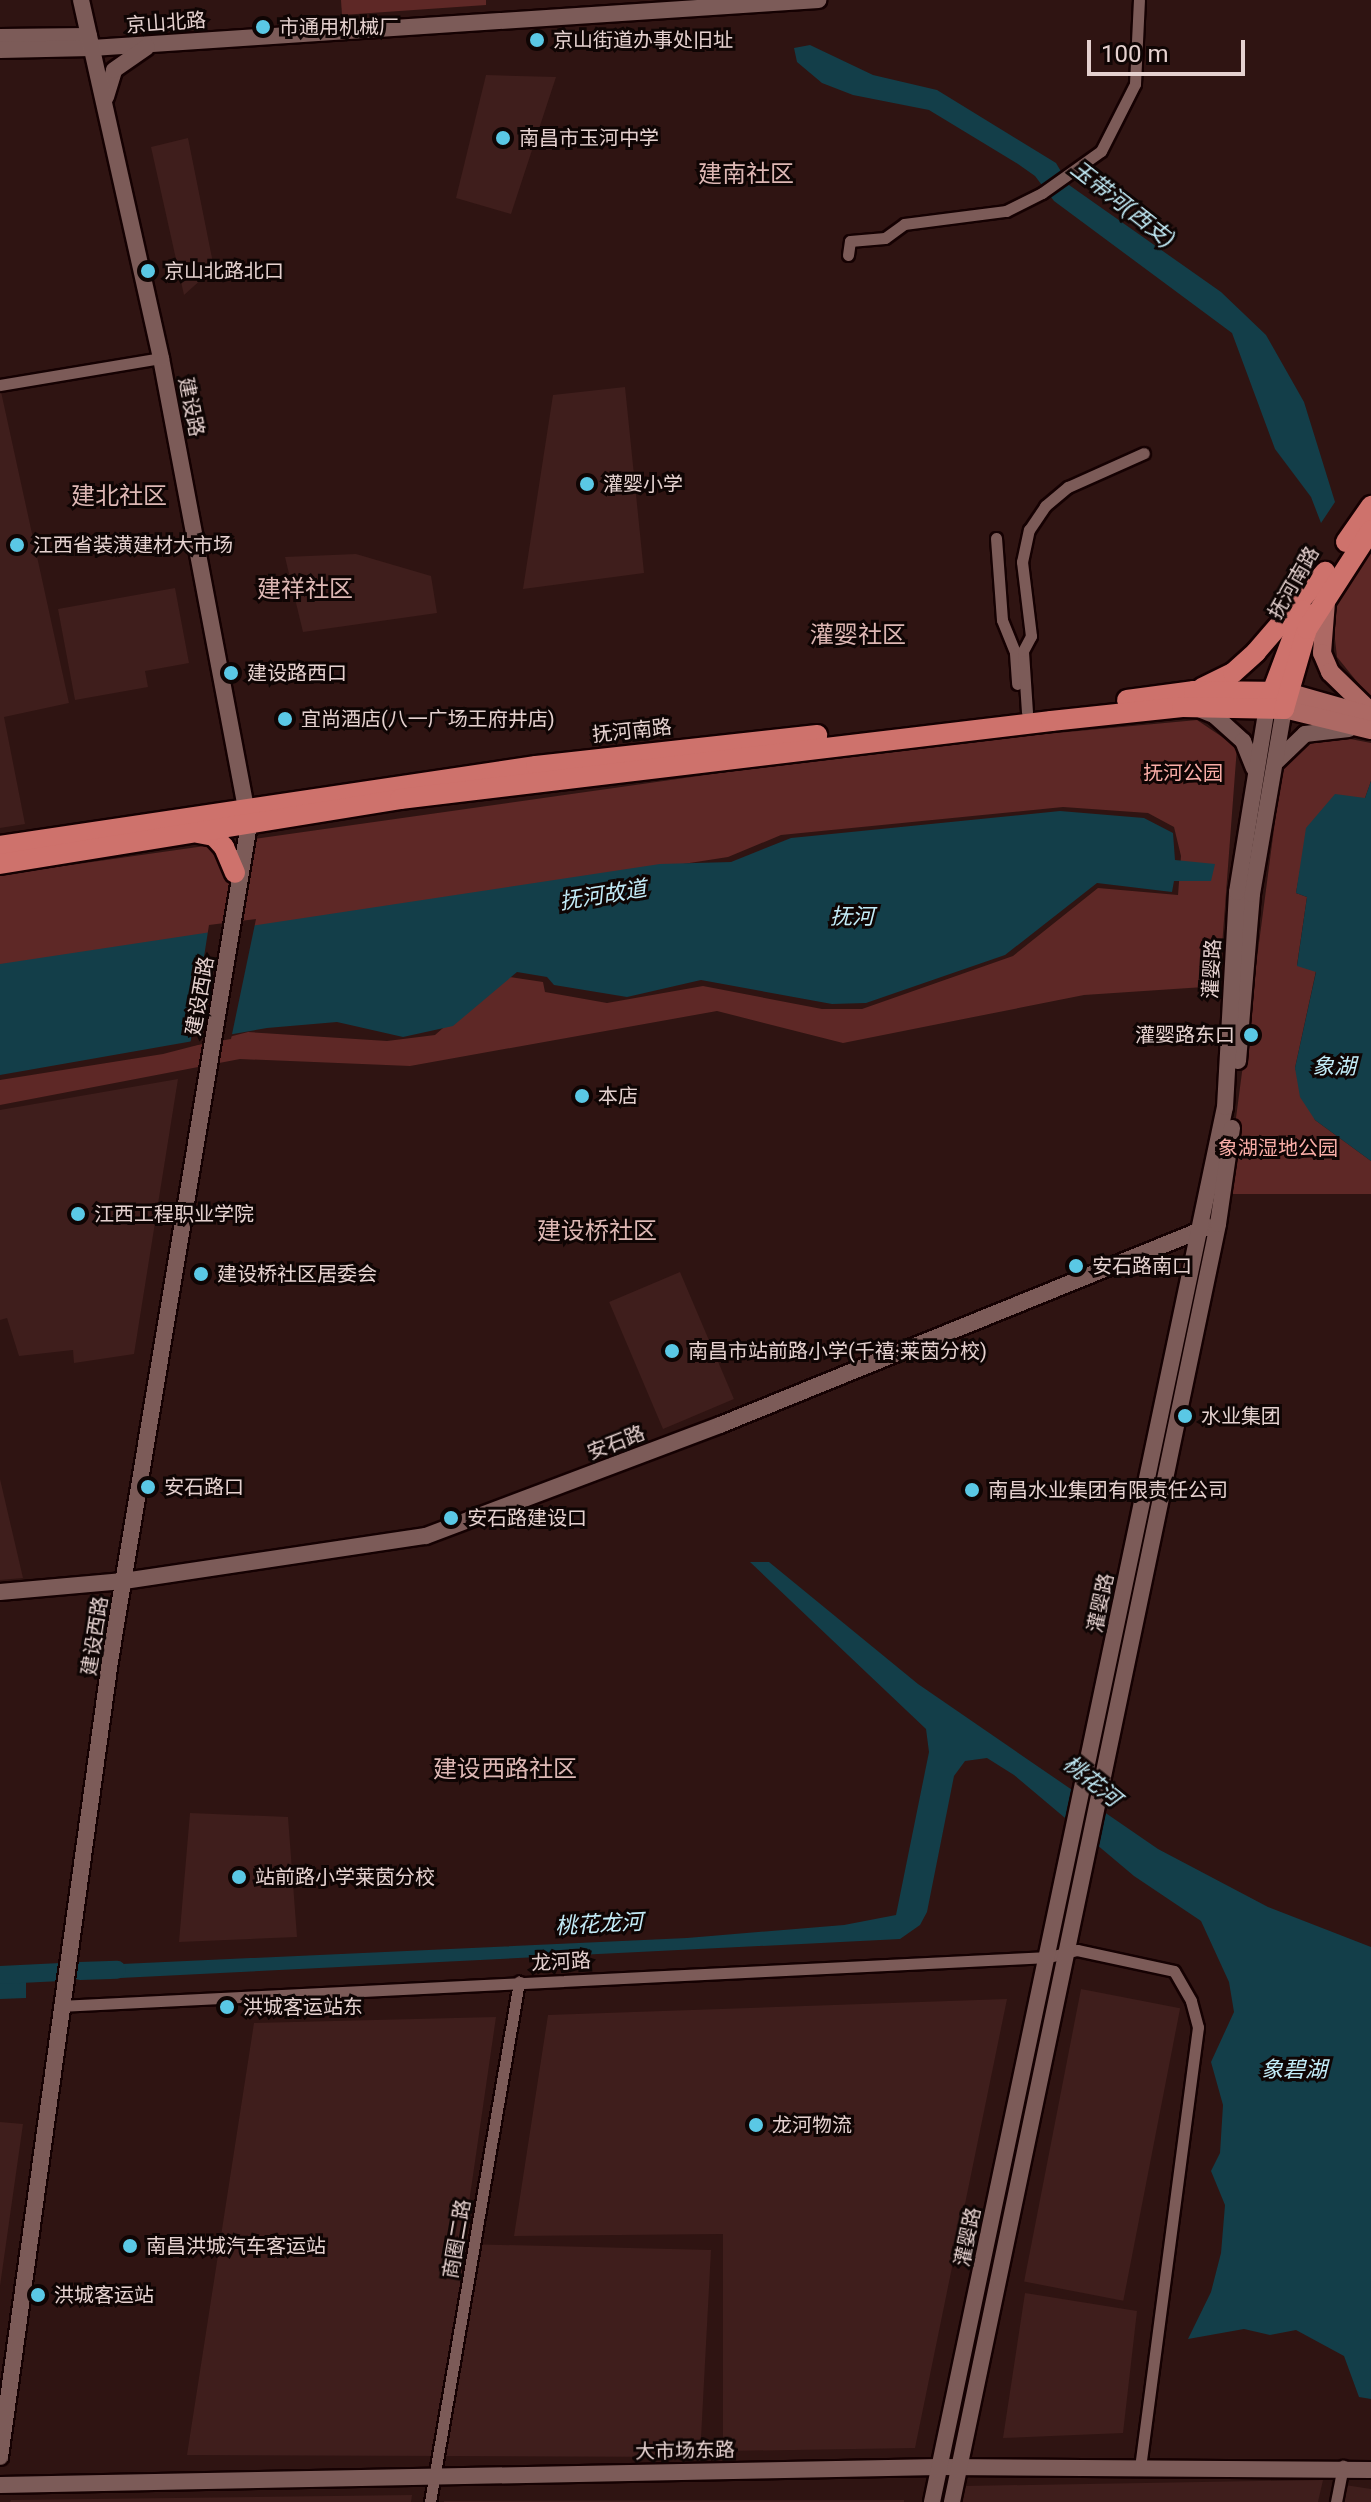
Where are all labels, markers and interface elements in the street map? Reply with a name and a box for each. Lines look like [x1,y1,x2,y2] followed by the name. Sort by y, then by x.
[125,8,207,38] street label: 京山北路
[279,15,399,39] place label: 市通用机械厂
[254,18,272,36] marker: 市通用机械厂
[1091,24,1249,74] scale bar
[553,28,733,52] place label: 京山街道办事处旧址
[528,31,546,49] marker: 京山街道办事处旧址
[1101,40,1168,68] text: 100 m
[519,126,659,150] place label: 南昌市玉河中学
[494,129,512,147] marker: 南昌市玉河中学
[1066,155,1180,253] water label: 玉带河(西支)
[698,161,794,189] district label: 建南社区
[164,259,284,283] place label: 京山北路北口
[139,262,157,280] marker: 京山北路北口
[173,375,209,439] street label: 建设路
[603,472,683,496] place label: 灌婴小学
[578,475,596,493] marker: 灌婴小学
[71,483,167,511] district label: 建北社区
[33,533,233,557] place label: 江西省装潢建材大市场
[8,536,26,554] marker: 江西省装潢建材大市场
[1264,542,1324,624] street label: 抚河南路
[257,576,353,604] district label: 建祥社区
[810,622,906,650] district label: 灌婴社区
[247,661,347,685] place label: 建设路西口
[222,664,240,682] marker: 建设路西口
[301,707,555,731] place label: 宜尚酒店(八一广场王府井店)
[276,710,294,728] marker: 宜尚酒店(八一广场王府井店)
[591,715,673,747] street label: 抚河南路
[1143,761,1223,785] park label: 抚河公园
[557,875,649,915] water label: 抚河故道
[830,904,874,930] water label: 抚河
[1198,938,1226,1000] street label: 灌婴路
[181,955,219,1037] street label: 建设西路
[1135,1023,1235,1047] place label: 灌婴路东口
[1242,1026,1260,1044] marker: 灌婴路东口
[1312,1054,1356,1080] water label: 象湖
[598,1084,638,1108] place label: 本店
[573,1087,591,1105] marker: 本店
[1218,1136,1338,1160] park label: 象湖湿地公园
[94,1202,254,1226] place label: 江西工程职业学院
[69,1205,87,1223] marker: 江西工程职业学院
[537,1218,657,1246] district label: 建设桥社区
[1092,1254,1192,1278] place label: 安石路南口
[1067,1257,1085,1275] marker: 安石路南口
[217,1262,377,1286] place label: 建设桥社区居委会
[192,1265,210,1283] marker: 建设桥社区居委会
[688,1339,987,1363] place label: 南昌市站前路小学(千禧·莱茵分校)
[663,1342,681,1360] marker: 南昌市站前路小学(千禧·莱茵分校)
[1201,1404,1281,1428] place label: 水业集团
[1176,1407,1194,1425] marker: 水业集团
[584,1421,648,1465] street label: 安石路
[164,1475,244,1499] place label: 安石路口
[139,1478,157,1496] marker: 安石路口
[988,1478,1228,1502] place label: 南昌水业集团有限责任公司
[963,1481,981,1499] marker: 南昌水业集团有限责任公司
[467,1506,587,1530] place label: 安石路建设口
[442,1509,460,1527] marker: 安石路建设口
[1083,1571,1119,1635] street label: 灌婴路
[77,1595,113,1677] street label: 建设西路
[1058,1750,1126,1812] water label: 桃花河
[433,1756,577,1784] district label: 建设西路社区
[255,1865,435,1889] place label: 站前路小学莱茵分校
[230,1868,248,1886] marker: 站前路小学莱茵分校
[554,1909,644,1939] water label: 桃花龙河
[530,1948,592,1976] street label: 龙河路
[243,1995,363,2019] place label: 洪城客运站东
[218,1998,236,2016] marker: 洪城客运站东
[1261,2057,1327,2083] water label: 象碧湖
[772,2113,852,2137] place label: 龙河物流
[747,2116,765,2134] marker: 龙河物流
[438,2198,476,2280] street label: 商圈二路
[950,2205,986,2269] street label: 灌婴路
[146,2234,326,2258] place label: 南昌洪城汽车客运站
[121,2237,139,2255] marker: 南昌洪城汽车客运站
[54,2283,154,2307] place label: 洪城客运站
[29,2286,47,2304] marker: 洪城客运站
[635,2438,735,2464] street label: 大市场东路

